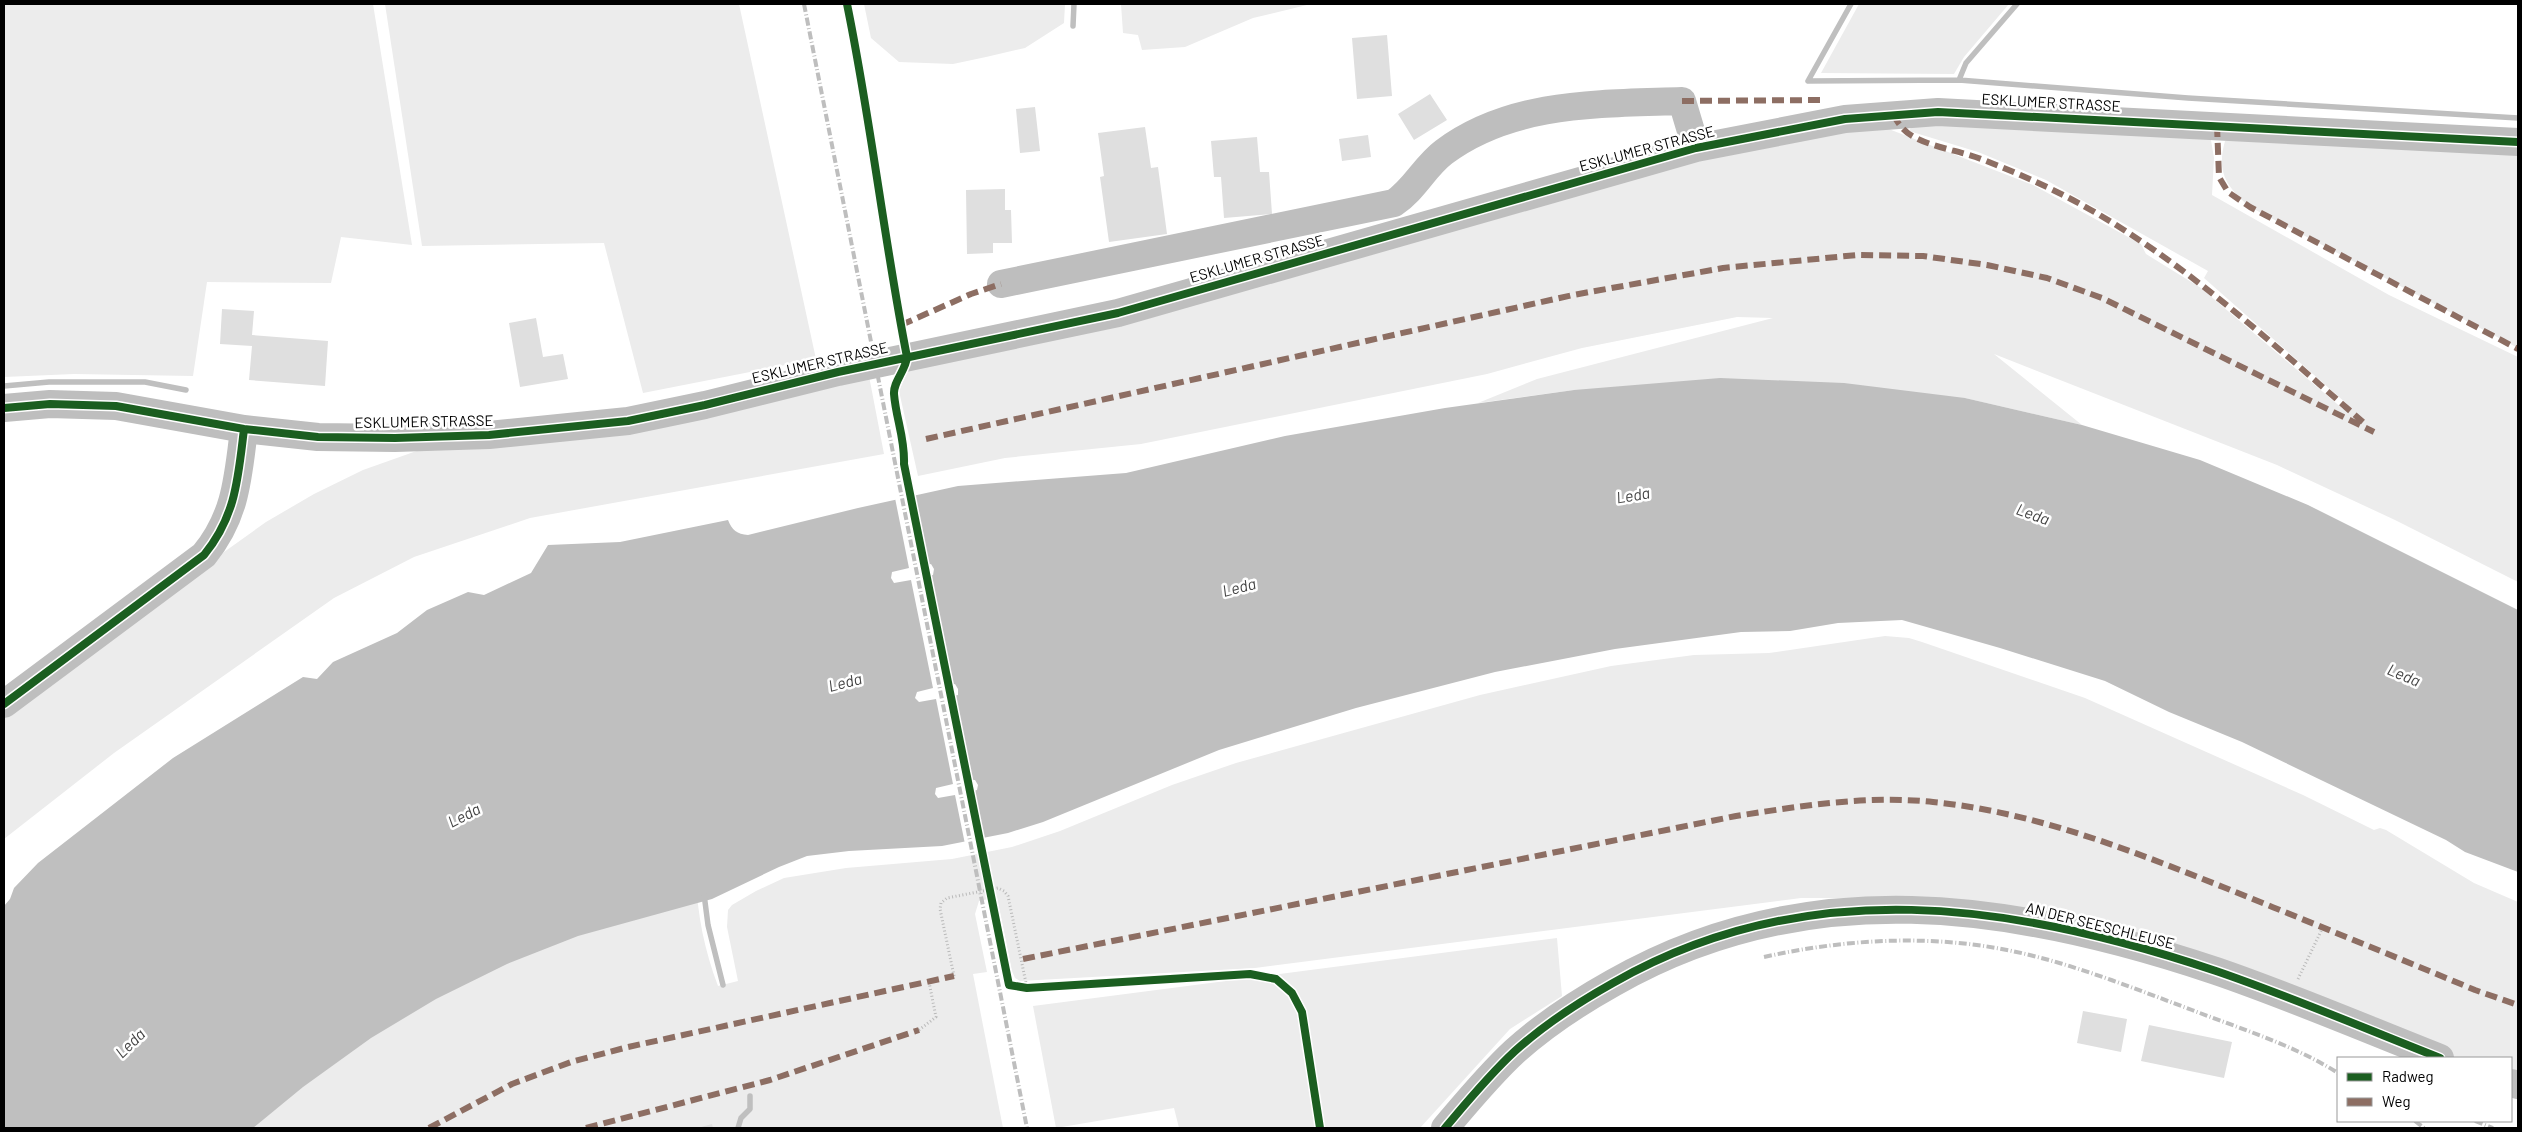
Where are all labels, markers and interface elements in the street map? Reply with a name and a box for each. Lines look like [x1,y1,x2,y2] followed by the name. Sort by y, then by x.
[1981,89,2121,115] street label: ESKLUMER STRASSE
[1577,121,1716,175] street label: ESKLUMER STRASSE
[1187,230,1326,286] street label: ESKLUMER STRASSE
[750,338,890,386] street label: ESKLUMER STRASSE
[354,411,494,431] street label: ESKLUMER STRASSE
[1615,482,1651,507] water label: Leda
[2014,499,2052,528] water label: Leda
[1220,573,1258,600] water label: Leda
[2385,659,2424,690] water label: Leda
[826,668,864,695] water label: Leda
[444,798,483,831] water label: Leda
[2024,898,2176,952] street label: AN DER SEESCHLEUSE
[111,1024,148,1061] water label: Leda
[2337,1057,2512,1122] legend
[2382,1067,2434,1085] text: Radweg
[2382,1092,2410,1110] text: Weg

